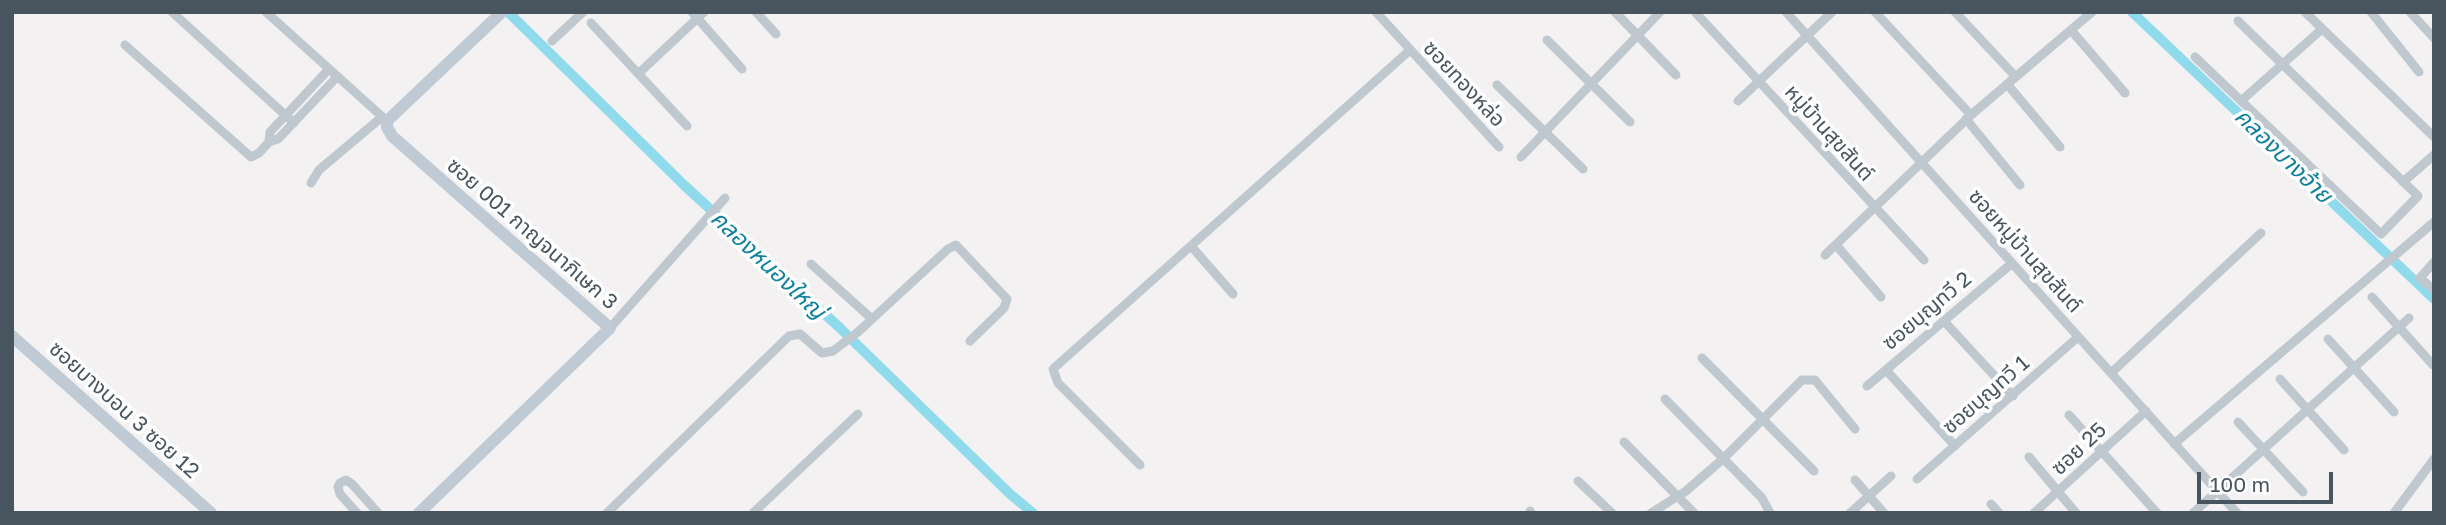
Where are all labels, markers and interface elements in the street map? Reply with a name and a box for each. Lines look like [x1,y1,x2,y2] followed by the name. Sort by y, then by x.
[1418,36,1510,132] street label: ซอยทองหล่อ
[1779,80,1879,186] street label: หมู่บ้านสุขสันต์
[2229,103,2337,209] water label: คลองบางอ้าย
[442,153,622,315] street label: ซอย 001 กาญจนาภิเษก 3
[1963,184,2087,318] street label: ซอยหมู่บ้านสุขสันต์
[705,205,831,325] water label: คลองหนองใหญ่
[1877,266,1977,356] street label: ซอยบุญทวี 2
[44,336,204,484] street label: ซอยบางบอน 3 ซอย 12
[1938,351,2034,439] street label: ซอยบุญทวี 1
[2046,417,2112,481] street label: ซอย 25
[2201,458,2338,502] scale bar
[2210,471,2270,497] text: 100 m

